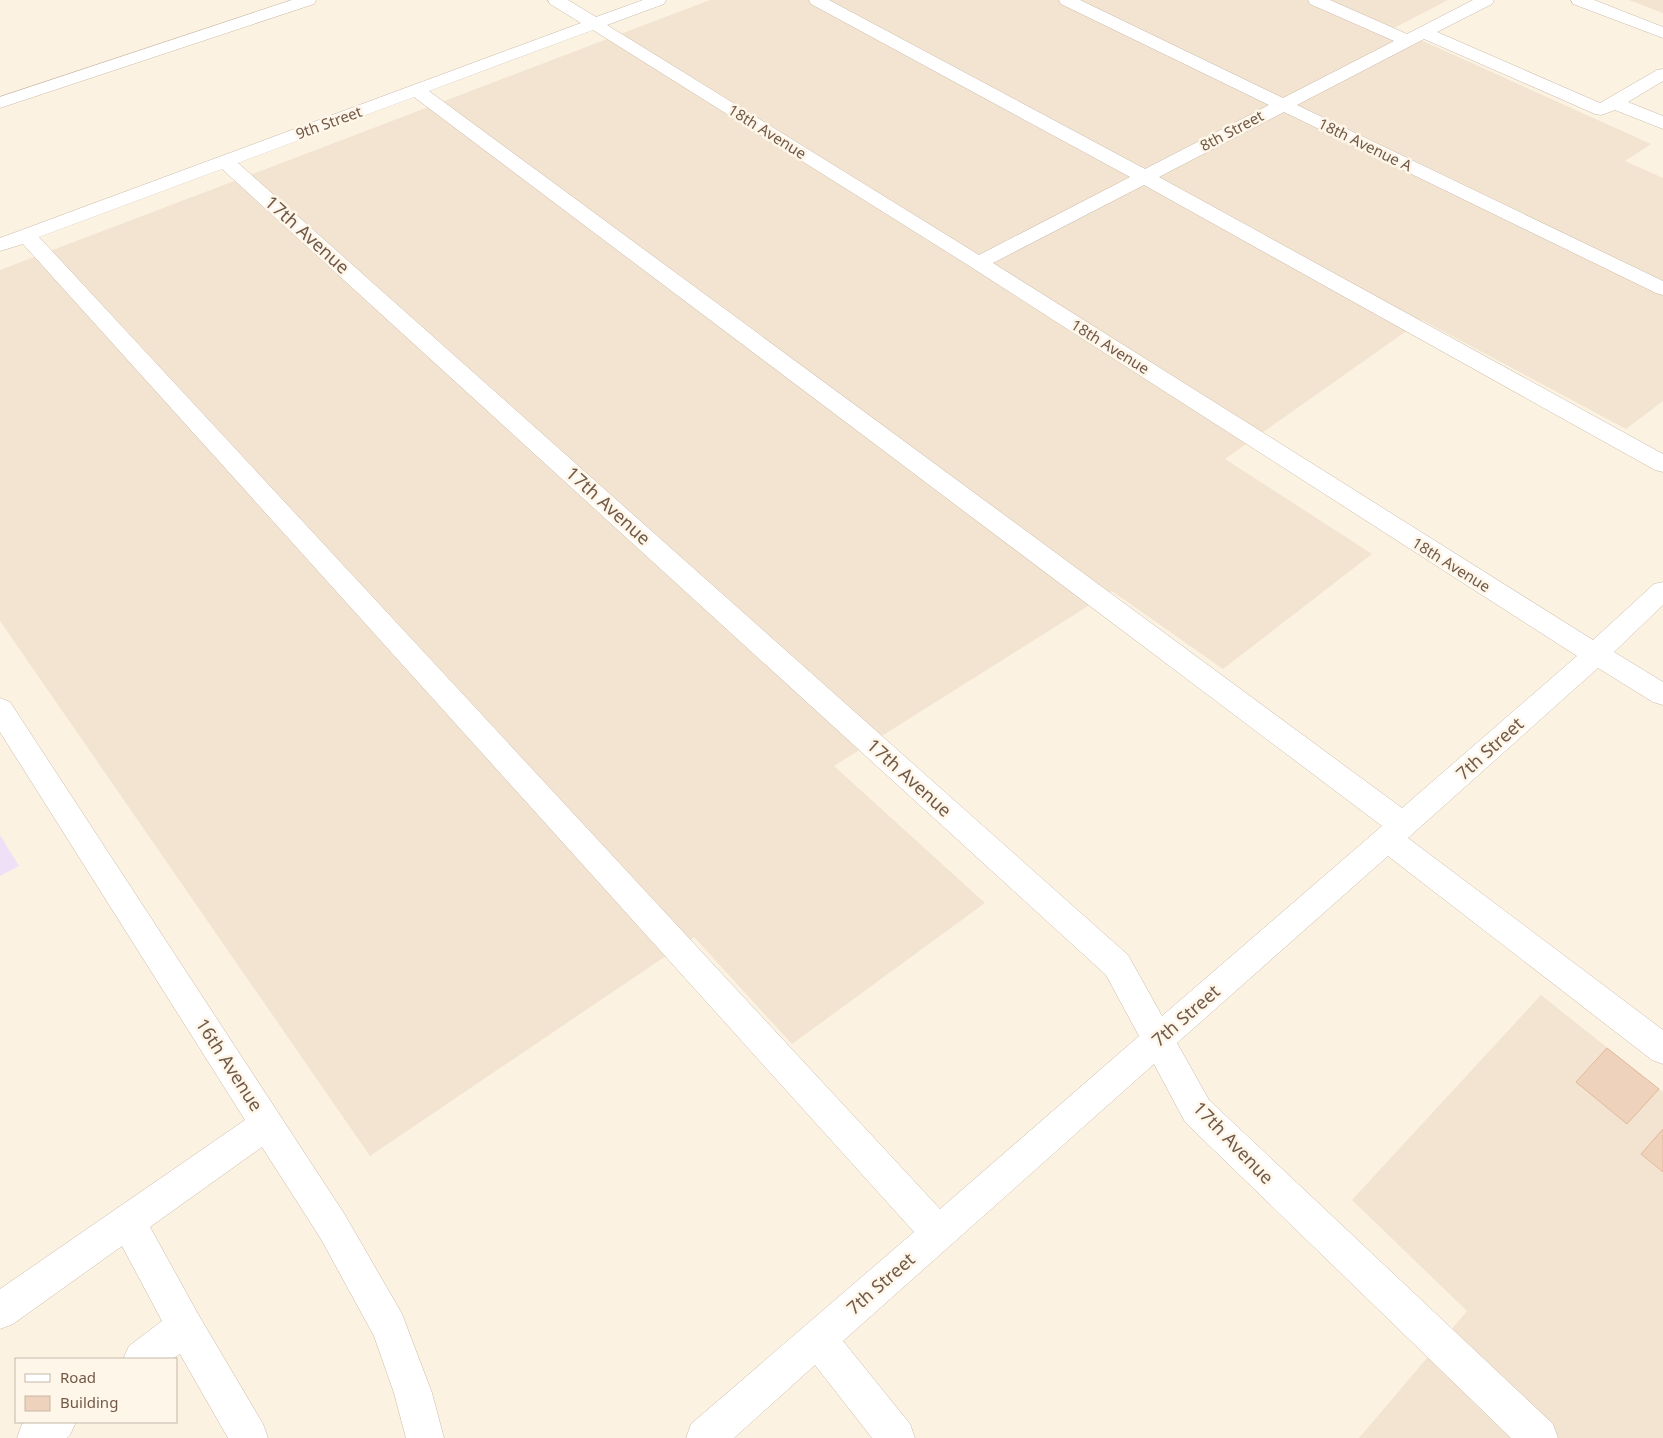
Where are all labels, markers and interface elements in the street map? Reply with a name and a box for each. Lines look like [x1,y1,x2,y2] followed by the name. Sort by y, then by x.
[725,99,810,163] street label: 18th Avenue
[293,101,365,143] street label: 9th Street
[1196,105,1267,155] street label: 8th Street
[1315,113,1416,176] street label: 18th Avenue A
[260,190,355,279] street label: 17th Avenue
[1068,314,1153,378] street label: 18th Avenue
[561,461,656,550] street label: 17th Avenue
[1409,532,1494,596] street label: 18th Avenue
[1451,711,1529,785] street label: 7th Street
[862,733,957,822] street label: 17th Avenue
[1146,979,1225,1051] street label: 7th Street
[191,1013,269,1115] street label: 16th Avenue
[1188,1096,1279,1189] street label: 17th Avenue
[841,1247,920,1319] street label: 7th Street
[15,1358,178,1423] legend
[60,1367,96,1387] text: Road
[60,1392,118,1412] text: Building

